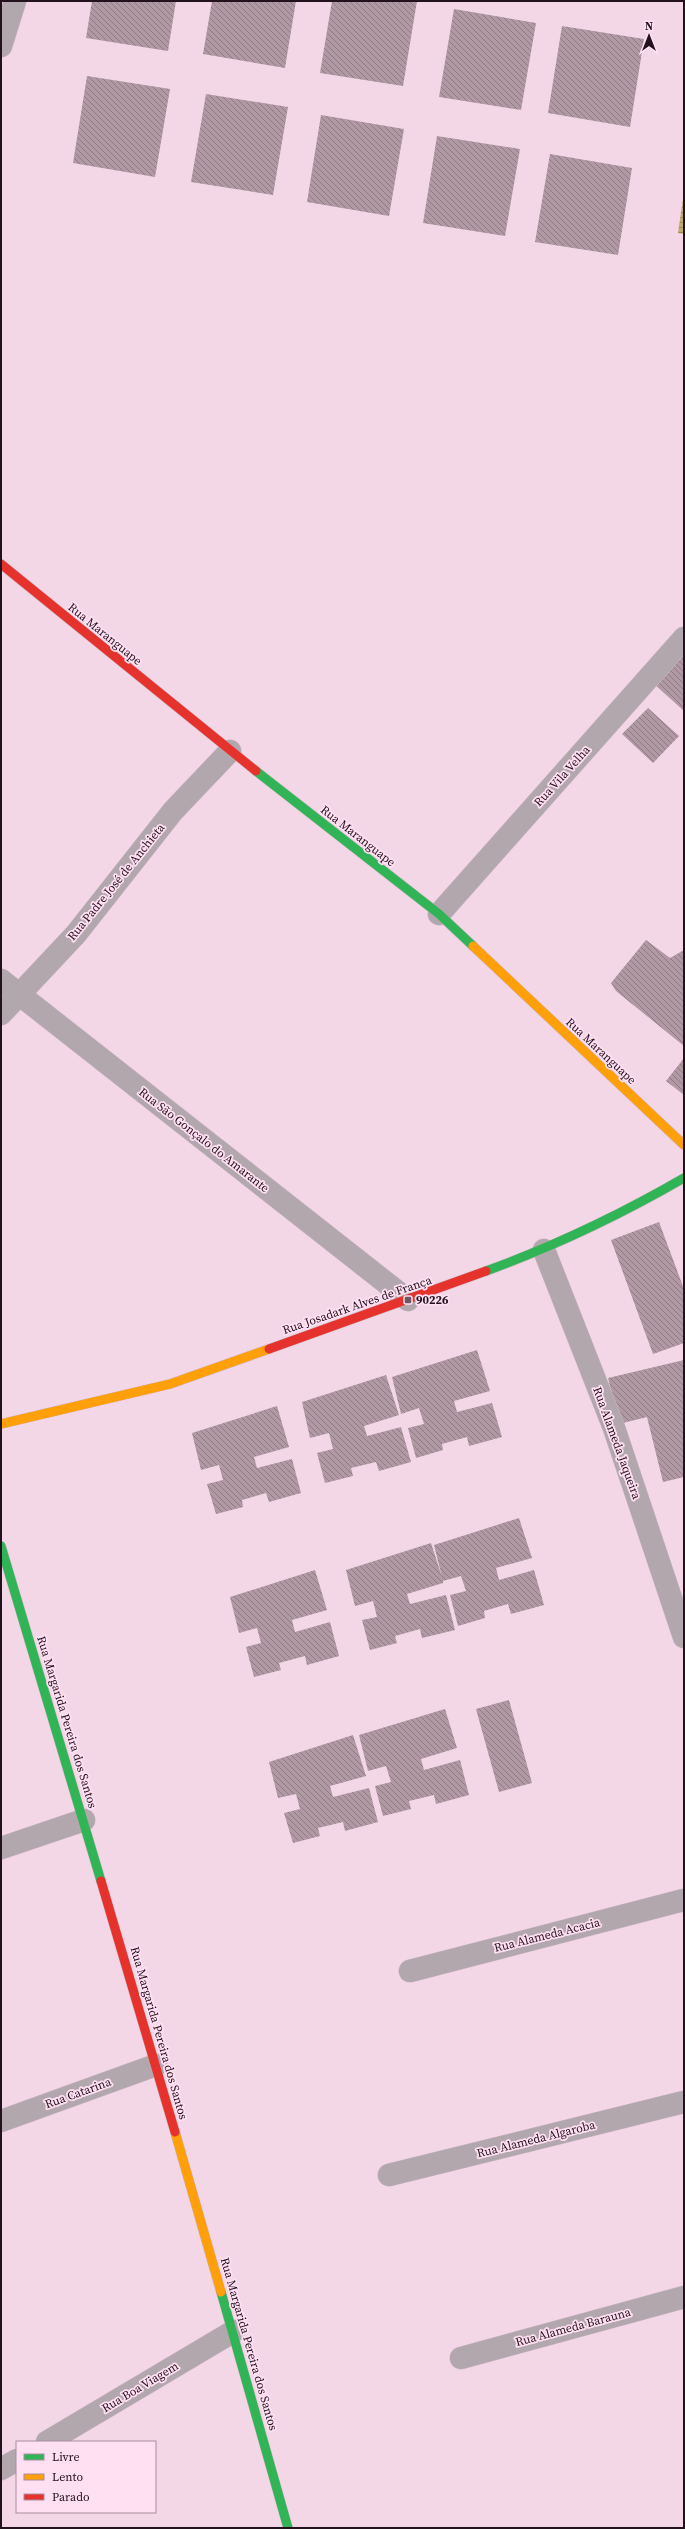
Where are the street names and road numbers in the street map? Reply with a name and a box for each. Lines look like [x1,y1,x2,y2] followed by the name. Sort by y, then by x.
[65,599,145,669] street label: Rua Maranguape
[530,742,594,810] street label: Rua Vila Velha
[317,802,399,870] street label: Rua Maranguape
[64,820,169,944] street label: Rua Padre José de Anchieta
[562,1014,640,1088] street label: Rua Maranguape
[135,1084,273,1196] street label: Rua São Gonçalo do Amarante
[280,1272,435,1338] street label: Rua Josadark Alves de França
[589,1385,645,1502] street label: Rua Alameda Jaqueira
[33,1634,101,1810] street label: Rua Margarida Pereira dos Santos
[492,1914,603,1956] street label: Rua Alameda Acacia
[127,1945,191,2121] street label: Rua Margarida Pereira dos Santos
[43,2073,114,2112] street label: Rua Catarina
[475,2116,598,2161] street label: Rua Alameda Algaroba
[217,2256,281,2432] street label: Rua Margarida Pereira dos Santos
[514,2304,633,2350] street label: Rua Alameda Barauna
[99,2358,181,2416] street label: Rua Boa Viagem

